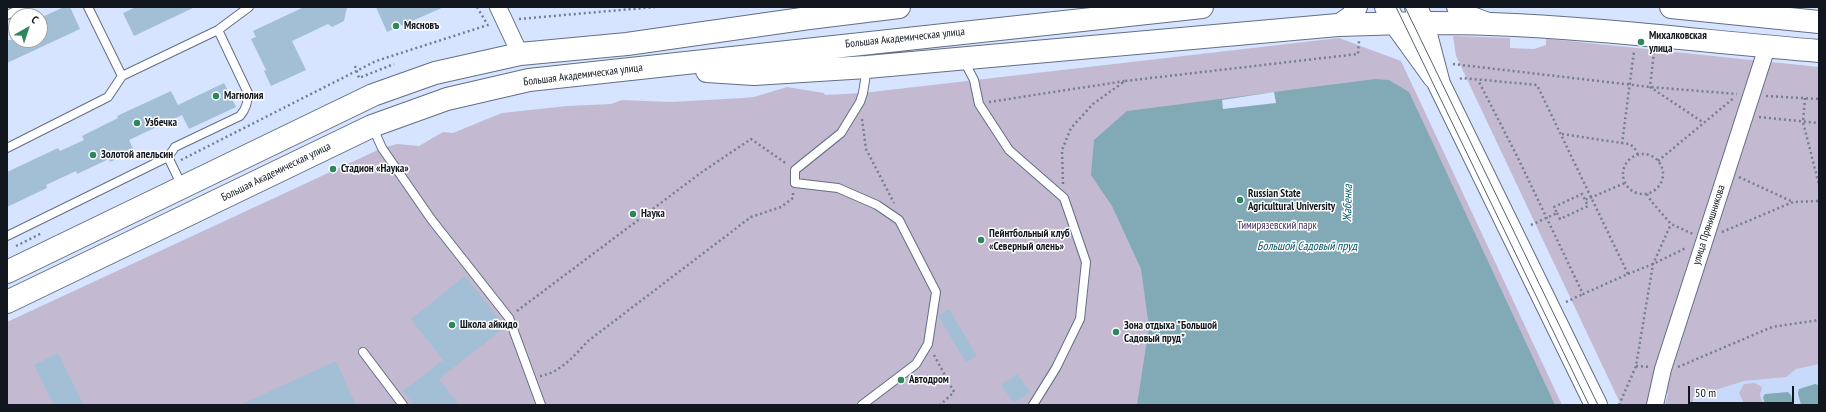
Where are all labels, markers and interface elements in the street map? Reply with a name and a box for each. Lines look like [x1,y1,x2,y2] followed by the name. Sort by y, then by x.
[8,8,48,48] north arrow
[29,12,41,26] text: С
[404,19,439,33] place label: Мясновъ
[391,21,401,31] marker: Мясновъ
[845,25,965,51] street label: Большая Академическая улица
[1649,29,1707,55] place label: Михалковская улица
[1636,37,1646,47] marker: Михалковская улица
[523,61,643,89] street label: Большая Академическая улица
[224,89,263,103] place label: Магнолия
[211,91,221,101] marker: Магнолия
[145,116,177,130] place label: Узбечка
[132,118,142,128] marker: Узбечка
[219,140,333,204] street label: Большая Академическая улица
[101,148,173,162] place label: Золотой апельсин
[88,150,98,160] marker: Золотой апельсин
[341,162,409,176] place label: Стадион «Наука»
[328,164,338,174] marker: Стадион «Наука»
[1690,183,1728,267] street label: улица Прянишникова
[1340,184,1356,222] water label: Жабенка
[1248,187,1335,213] place label: Russian State Agricultural University
[1235,195,1245,205] marker: Russian State Agricultural University
[641,207,665,221] place label: Наука
[628,209,638,219] marker: Наука
[1237,219,1317,233] park label: Тимирязевский парк
[989,227,1070,253] place label: Пейнтбольный клуб «Северный олень»
[976,235,986,245] marker: Пейнтбольный клуб «Северный олень»
[1257,240,1357,254] water label: Большой Садовый пруд
[460,318,518,332] place label: Школа айкидо
[1124,319,1217,345] place label: Зона отдыха "Большой Садовый пруд"
[447,320,457,330] marker: Школа айкидо
[1111,327,1121,337] marker: Зона отдыха "Большой Садовый пруд"
[909,373,949,387] place label: Автодром
[896,375,906,385] marker: Автодром
[1690,378,1796,404] scale bar
[1695,385,1716,400] text: 50 m

